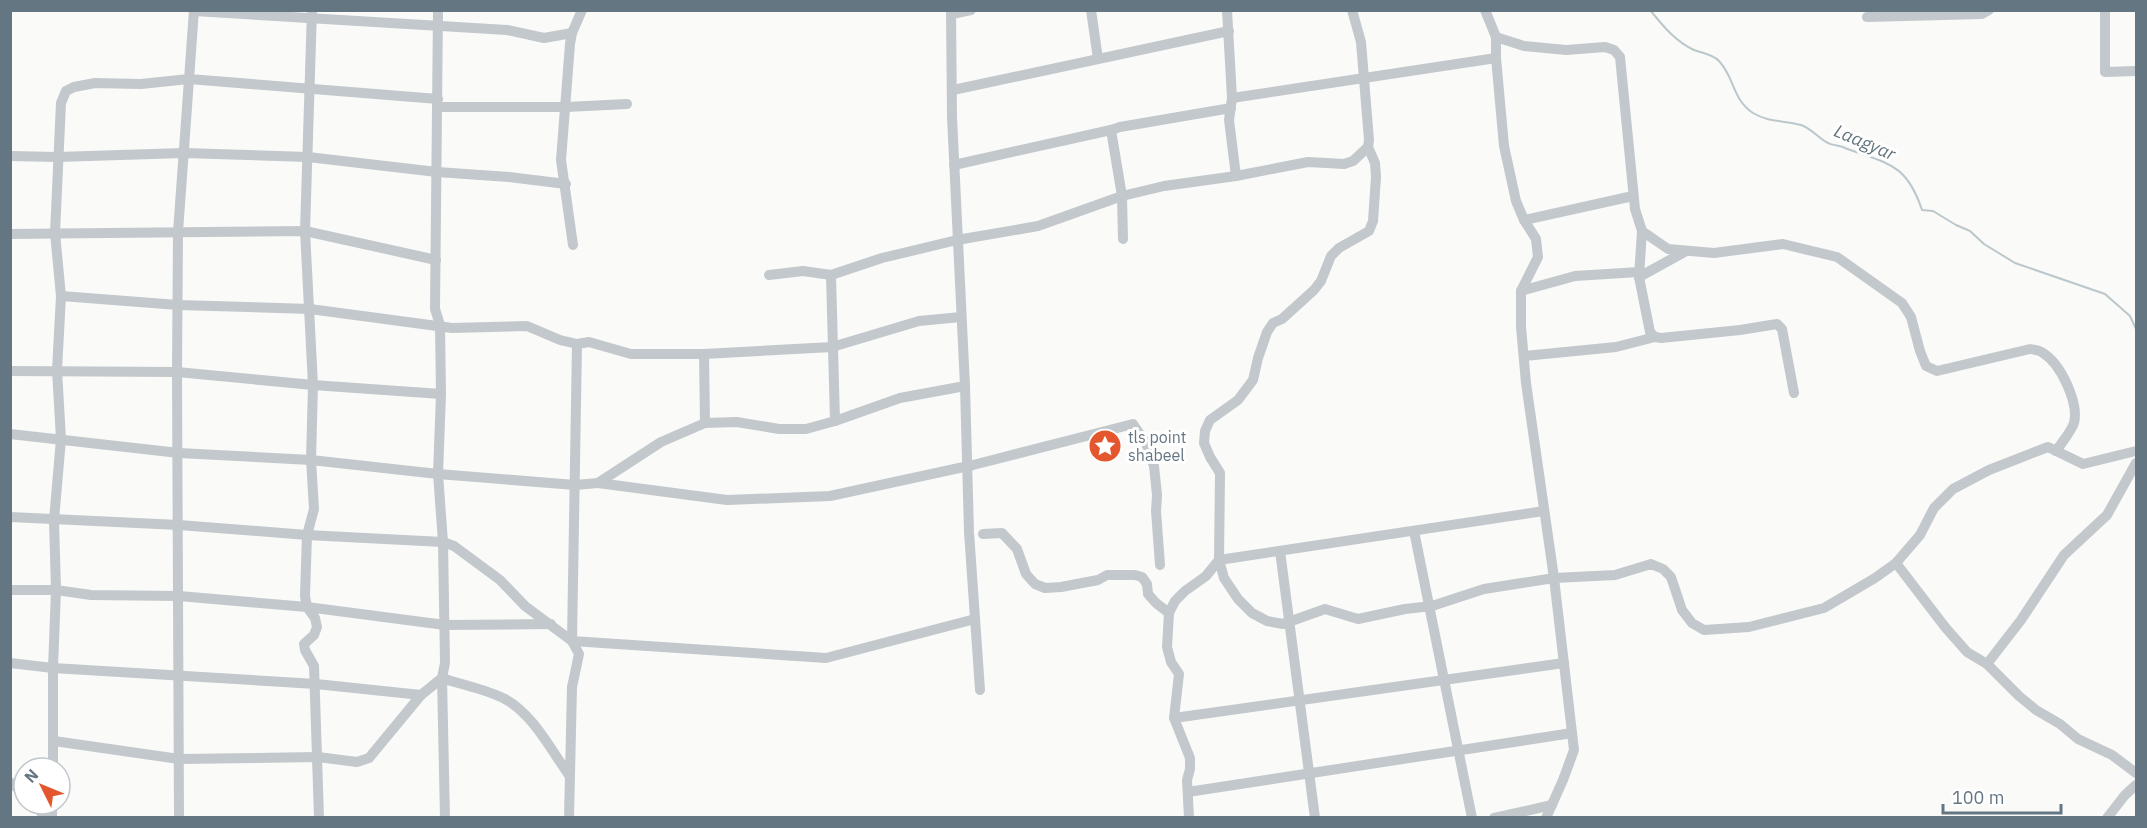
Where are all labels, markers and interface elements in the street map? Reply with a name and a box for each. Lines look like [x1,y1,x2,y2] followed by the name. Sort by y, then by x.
[1831,119,1900,165] water label: Laagyar
[1128,427,1186,465] place label: tls point shabeel
[1087,428,1123,464] place icon: tls point shabeel
[12,756,72,816] north arrow
[20,765,42,787] text: N
[1943,777,2062,815] scale bar
[1952,786,2004,809] text: 100 m

